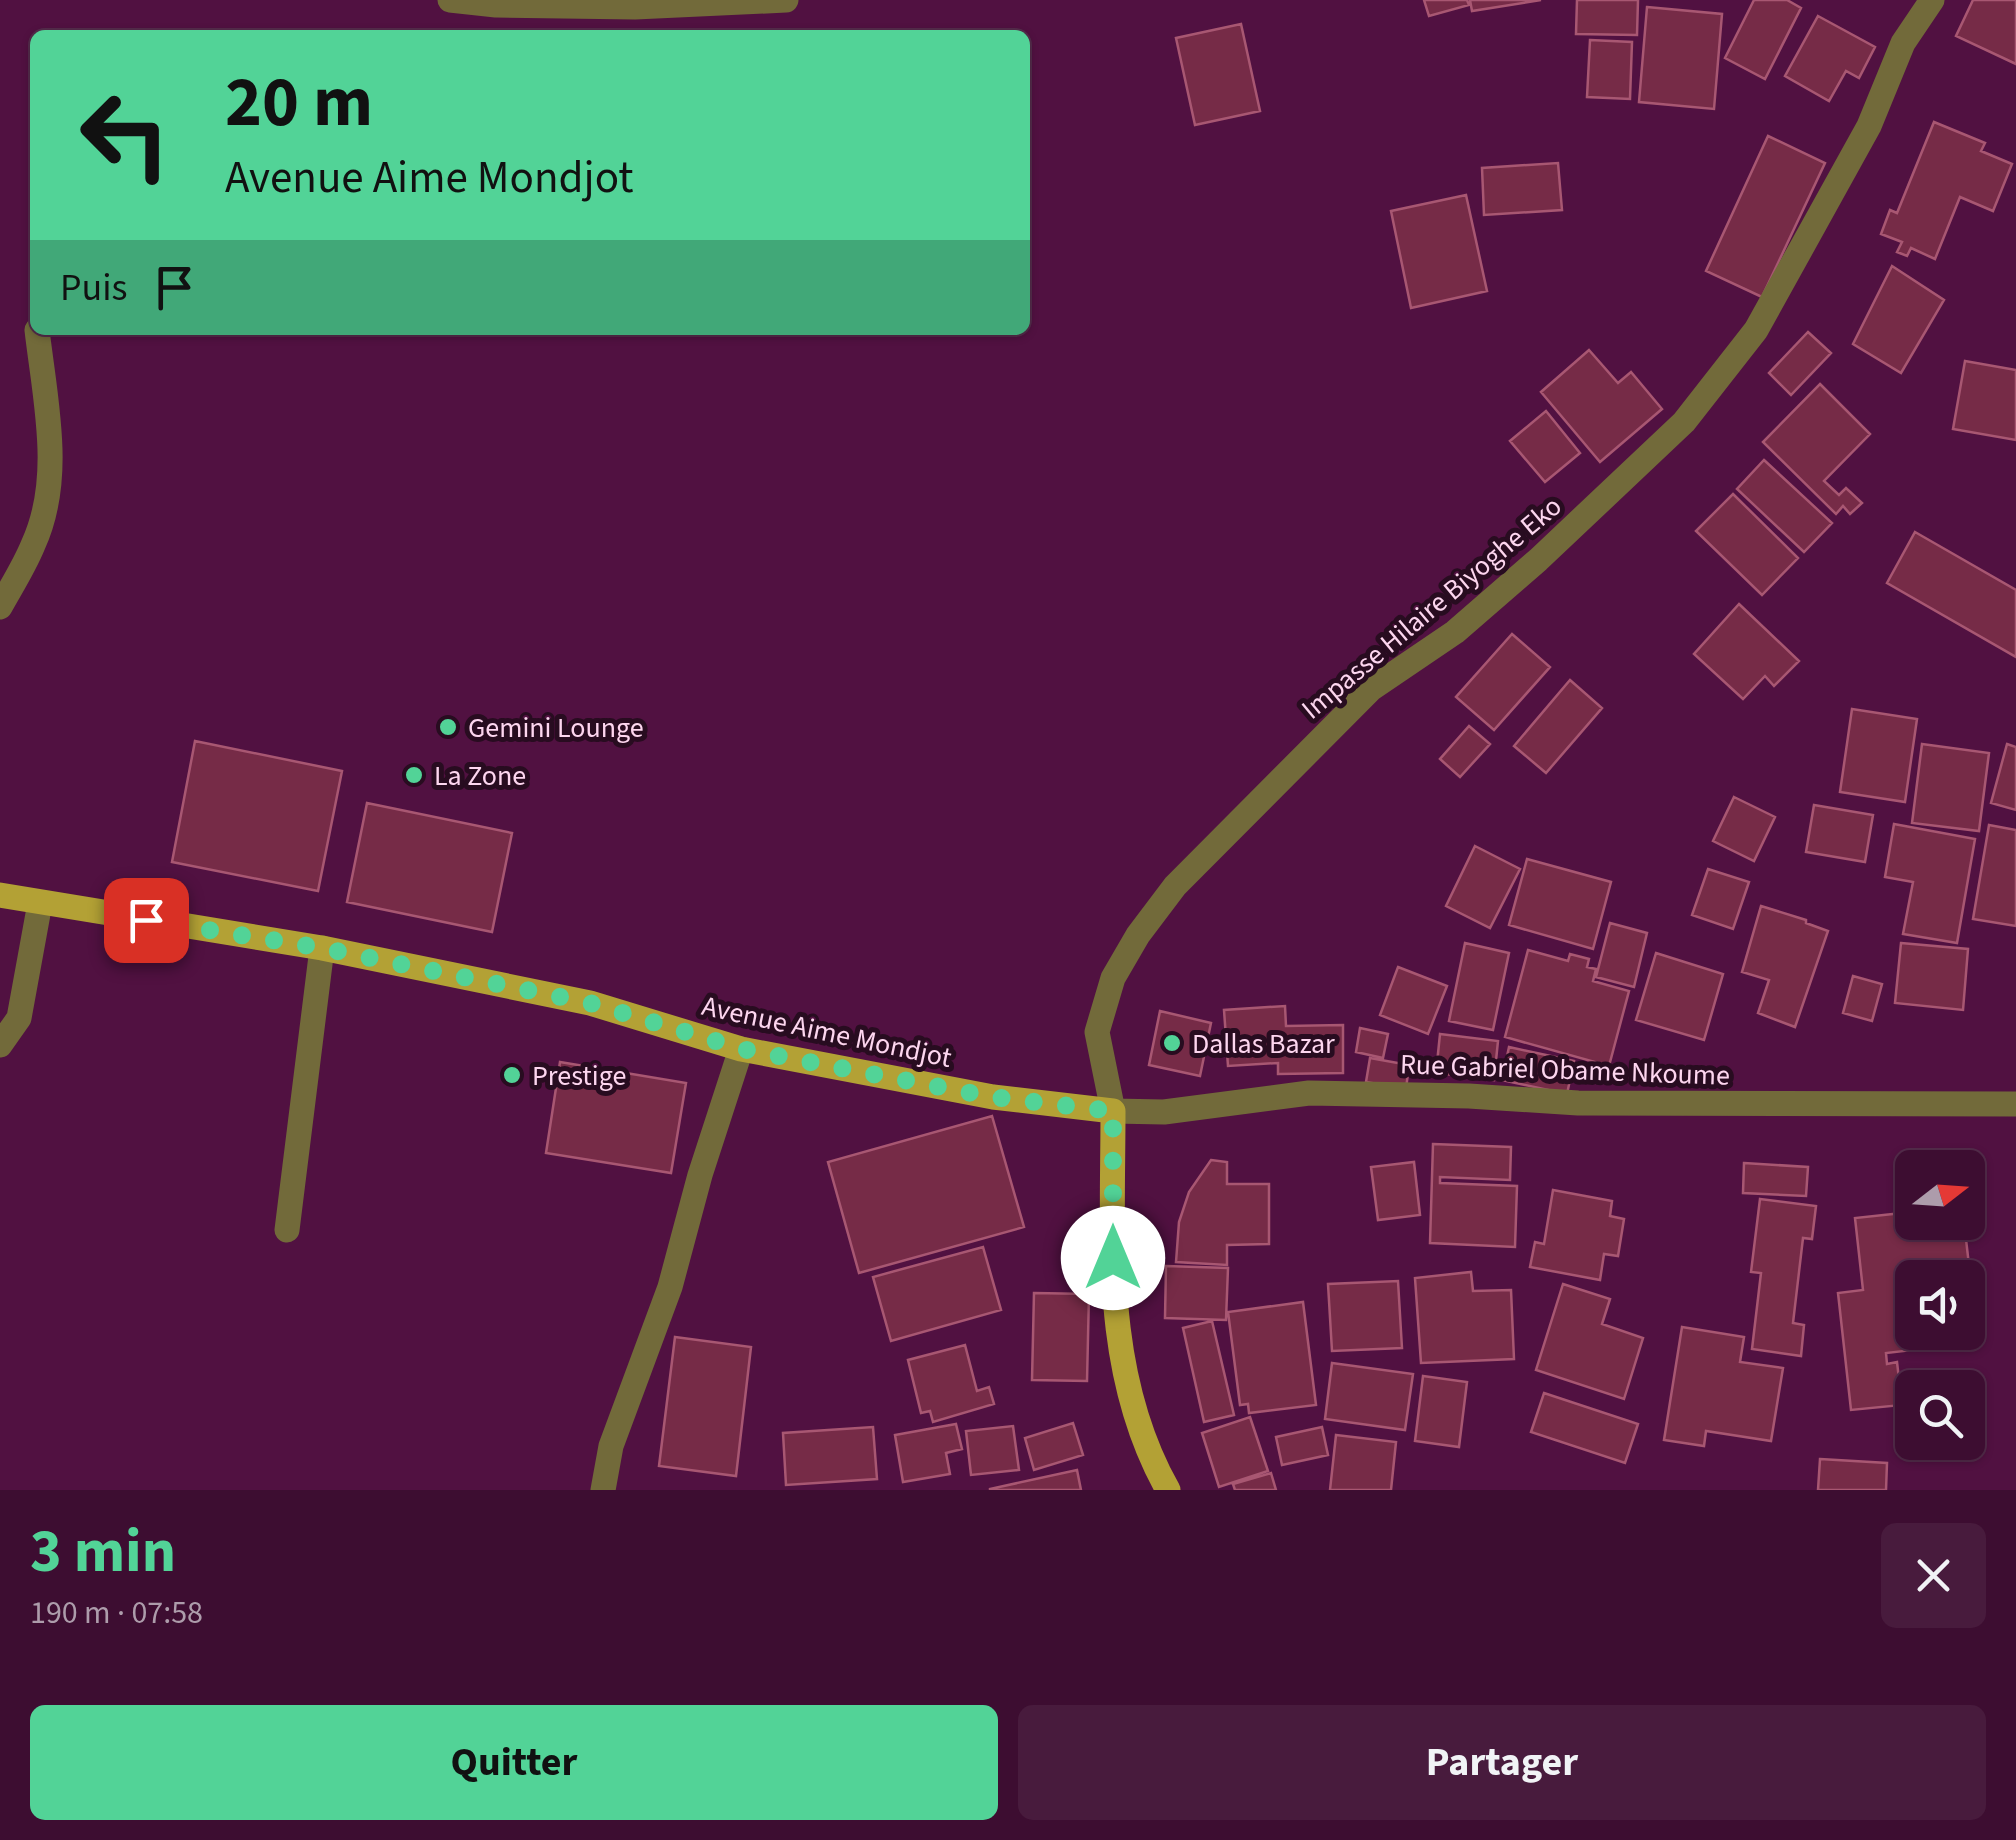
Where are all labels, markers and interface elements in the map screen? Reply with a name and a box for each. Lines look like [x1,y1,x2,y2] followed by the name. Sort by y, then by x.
[225,53,373,153] text: 20 m
[60,70,190,200] icon: left
[225,146,633,210] text: Avenue Aime Mondjot
[147,260,202,315] icon: arrive
[60,261,127,315] text: Puis
[1293,487,1570,729] street label: Impasse Hilaire Biyoghe Eko
[468,708,644,748] place label: Gemini Lounge
[437,716,459,738] marker: Gemini Lounge
[434,756,526,796] place label: La Zone
[403,764,425,786] marker: La Zone
[104,878,189,963] pin
[119,893,174,948] icon: arrive
[698,986,956,1078] street label: Avenue Aime Mondjot
[1192,1024,1335,1064] place label: Dallas Bazar
[1161,1032,1183,1054] marker: Dallas Bazar
[1399,1044,1731,1096] street label: Rue Gabriel Obame Nkoume
[532,1056,626,1096] place label: Prestige
[501,1064,523,1086] marker: Prestige
[1895,1150,1985,1240] north arrow
[1895,1150,1985,1460] map controls
[1061,1206,1165,1310] position arrow
[1895,1260,1985,1350] button: sound
[1895,1370,1985,1460] button: search
[30,1510,176,1595] text: 3 min
[1881,1523,1986,1628] button: close
[30,1590,203,1636] text: 190 m · 07:58
[30,1705,998,1820] button: Quitter
[1018,1705,1986,1820] button: Partager

